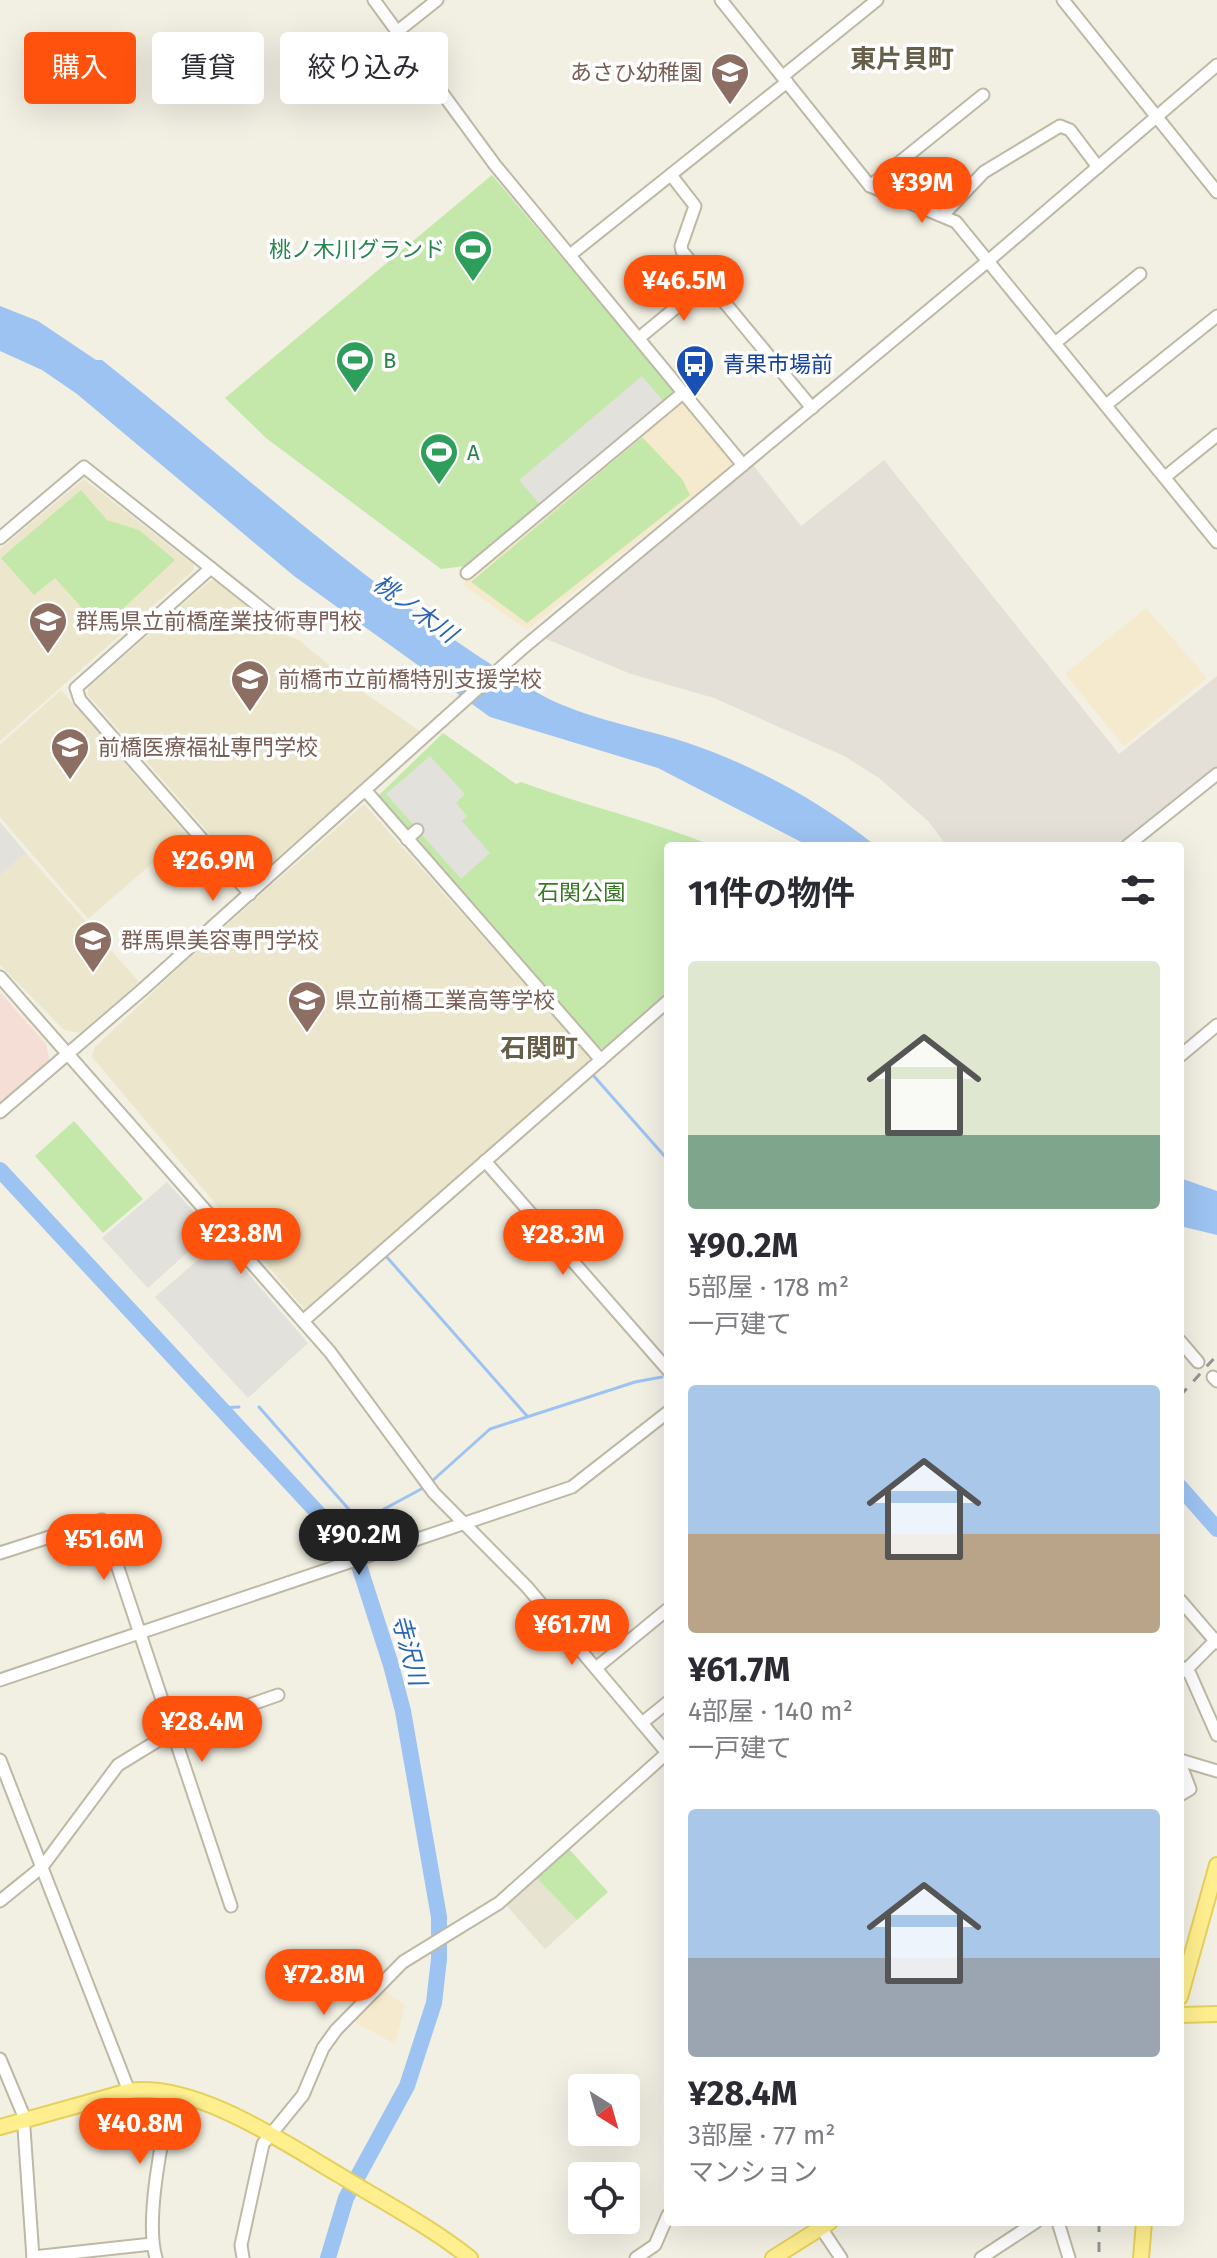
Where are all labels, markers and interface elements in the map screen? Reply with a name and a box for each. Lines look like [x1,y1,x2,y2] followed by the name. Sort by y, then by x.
[24,32,136,104] chip: 購入
[152,32,264,104] chip: 賃貸
[280,32,448,104] chip: 絞り込み
[850,44,954,75] district label: 東片貝町
[709,51,751,106] school or university icon: あさひ幼稚園
[570,59,702,86] place label: あさひ幼稚園
[875,157,969,225] pin: ¥39M
[891,167,953,198] text: ¥39M
[452,228,494,283] sports icon: 桃ノ木川グランド
[269,236,445,263] place label: 桃ノ木川グランド
[619,255,749,323] pin: ¥46.5M
[642,265,726,296] text: ¥46.5M
[334,339,376,394] sports icon: B
[674,343,716,398] bus stop icon: 青果市場前
[383,347,396,374] place label: B
[723,351,833,378] place label: 青果市場前
[418,431,460,486] sports icon: A
[467,439,480,466] place label: A
[368,569,464,650] water label: 桃ノ木川
[27,600,69,655] school or university icon: 群馬県立前橋産業技術専門校
[76,608,362,635] place label: 群馬県立前橋産業技術専門校
[229,658,271,713] school or university icon: 前橋市立前橋特別支援学校
[278,666,542,693] place label: 前橋市立前橋特別支援学校
[49,726,91,781] school or university icon: 前橋医療福祉専門学校
[98,734,318,761] place label: 前橋医療福祉専門学校
[148,835,278,903] pin: ¥26.9M
[171,845,255,876] text: ¥26.9M
[1116,868,1160,912] icon: filters
[688,873,855,914] text: 11件の物件
[537,879,625,906] park label: 石関公園
[72,919,114,974] school or university icon: 群馬県美容専門学校
[121,927,319,954] place label: 群馬県美容専門学校
[286,979,328,1034] school or university icon: 県立前橋工業高等学校
[335,987,555,1014] place label: 県立前橋工業高等学校
[852,1013,996,1157] icon: home
[500,1033,578,1064] district label: 石関町
[176,1208,306,1276] pin: ¥23.8M
[498,1209,628,1277] pin: ¥28.3M
[200,1218,283,1249] text: ¥23.8M
[521,1219,605,1250] text: ¥28.3M
[688,1225,798,1266] text: ¥90.2M
[688,1272,849,1303] text: 5部屋 · 178 m²
[688,1309,792,1340] text: 一戸建て
[852,1437,996,1581] icon: home
[294,1509,424,1577] pin: ¥90.2M
[39,1514,169,1582] pin: ¥51.6M
[317,1519,401,1550] text: ¥90.2M
[64,1524,144,1555] text: ¥51.6M
[507,1599,637,1667] pin: ¥61.7M
[533,1609,611,1640] text: ¥61.7M
[386,1612,433,1691] water label: 寺沢川
[688,1649,790,1690] text: ¥61.7M
[137,1696,267,1764] pin: ¥28.4M
[688,1696,853,1727] text: 4部屋 · 140 m²
[160,1706,244,1737] text: ¥28.4M
[688,1733,792,1764] text: 一戸建て
[852,1861,996,2005] icon: home
[259,1949,389,2017] pin: ¥72.8M
[283,1959,365,1990] text: ¥72.8M
[688,2073,797,2114] text: ¥28.4M
[568,2074,640,2146] north arrow
[568,2074,640,2234] map controls
[75,2098,205,2166] pin: ¥40.8M
[97,2108,183,2139] text: ¥40.8M
[688,2120,836,2151] text: 3部屋 · 77 m²
[688,2157,818,2188] text: マンション
[568,2162,640,2234] button: locate

